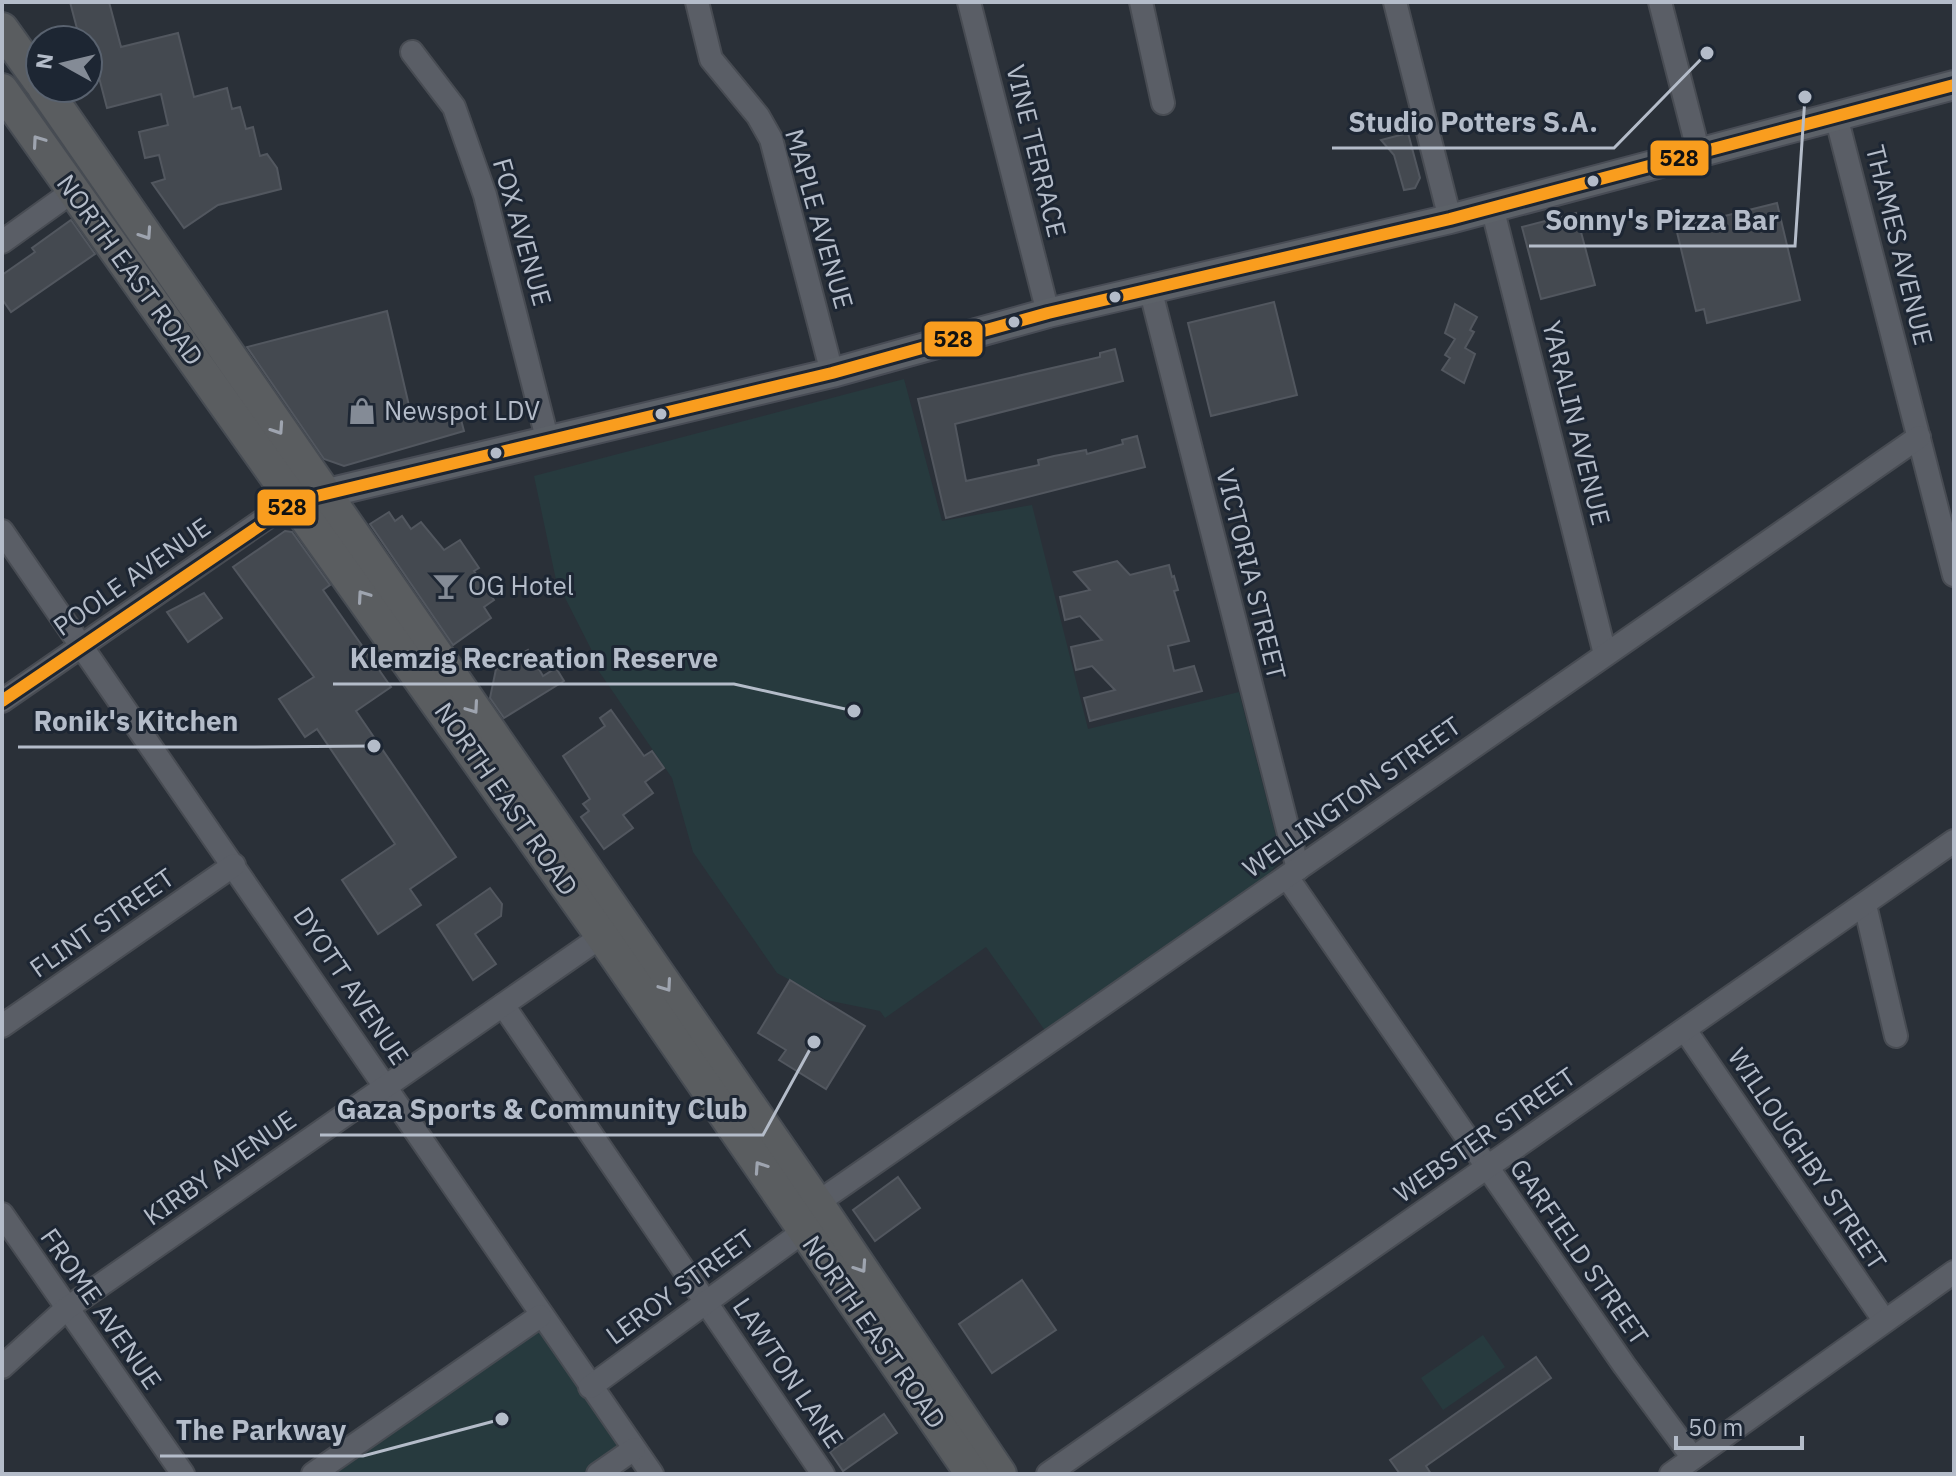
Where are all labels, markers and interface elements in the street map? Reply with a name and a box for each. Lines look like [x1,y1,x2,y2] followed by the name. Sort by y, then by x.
[24,24,104,104] north arrow
[28,51,59,71] text: N
[999,61,1075,241] street label: VINE TERRACE
[1332,96,1614,148] callout: Studio Potters S.A.
[1348,103,1598,140] text: Studio Potters S.A.
[778,125,862,313] street label: MAPLE AVENUE
[33,135,48,149] one-way arrow
[1649,139,1710,177] line badge: 528
[1859,141,1941,348] street label: THAMES AVENUE
[1659,143,1699,172] text: 528
[486,154,560,309] street label: FOX AVENUE
[50,167,212,372] street label: NORTH EAST ROAD
[1585,173,1601,189] unlabelled marker
[1529,194,1795,246] callout: Sonny's Pizza Bar
[1545,201,1779,238] text: Sonny's Pizza Bar
[136,226,151,240] one-way arrow
[1107,289,1123,305] unlabelled marker
[1006,314,1022,330] unlabelled marker
[1535,317,1619,529] street label: YARALIN AVENUE
[923,320,984,358] line badge: 528
[933,324,973,353] text: 528
[384,393,540,427] place label: Newspot LDV
[347,396,377,426] shop icon: Newspot LDV
[653,406,669,422] unlabelled marker
[268,420,283,434] one-way arrow
[488,445,504,461] unlabelled marker
[1209,465,1295,683] street label: VICTORIA STREET
[256,488,317,527] line badge: 528
[267,492,307,521] text: 528
[46,509,217,643] street label: POOLE AVENUE
[468,568,574,602] place label: OG Hotel
[431,571,461,601] bar icon: OG Hotel
[358,591,373,605] one-way arrow
[333,632,734,684] callout: Klemzig Recreation Reserve
[350,639,718,676] text: Klemzig Recreation Reserve
[18,695,255,747] callout: Ronik's Kitchen
[427,695,586,902] street label: NORTH EAST ROAD
[463,699,478,713] one-way arrow
[33,702,239,739] text: Ronik's Kitchen
[1236,708,1467,884] street label: WELLINGTON STREET
[23,860,180,985] street label: FLINT STREET
[286,900,417,1071] street label: DYOTT AVENUE
[656,977,671,991] one-way arrow
[1721,1041,1895,1276] street label: WILLOUGHBY STREET
[1387,1059,1582,1210] street label: WEBSTER STREET
[320,1083,763,1135] callout: Gaza Sports & Community Club
[336,1090,748,1127] text: Gaza Sports & Community Club
[136,1102,303,1232] street label: KIRBY AVENUE
[1503,1152,1657,1351] street label: GARFIELD STREET
[755,1161,770,1175] one-way arrow
[34,1221,170,1396] street label: FROME AVENUE
[599,1221,760,1351] street label: LEROY STREET
[795,1228,954,1435] street label: NORTH EAST ROAD
[851,1259,866,1273] one-way arrow
[726,1291,852,1454] street label: LAWTON LANE
[1676,1400,1802,1450] scale bar
[160,1404,363,1456] callout: The Parkway
[176,1411,346,1448] text: The Parkway
[1688,1411,1743,1443] text: 50 m

